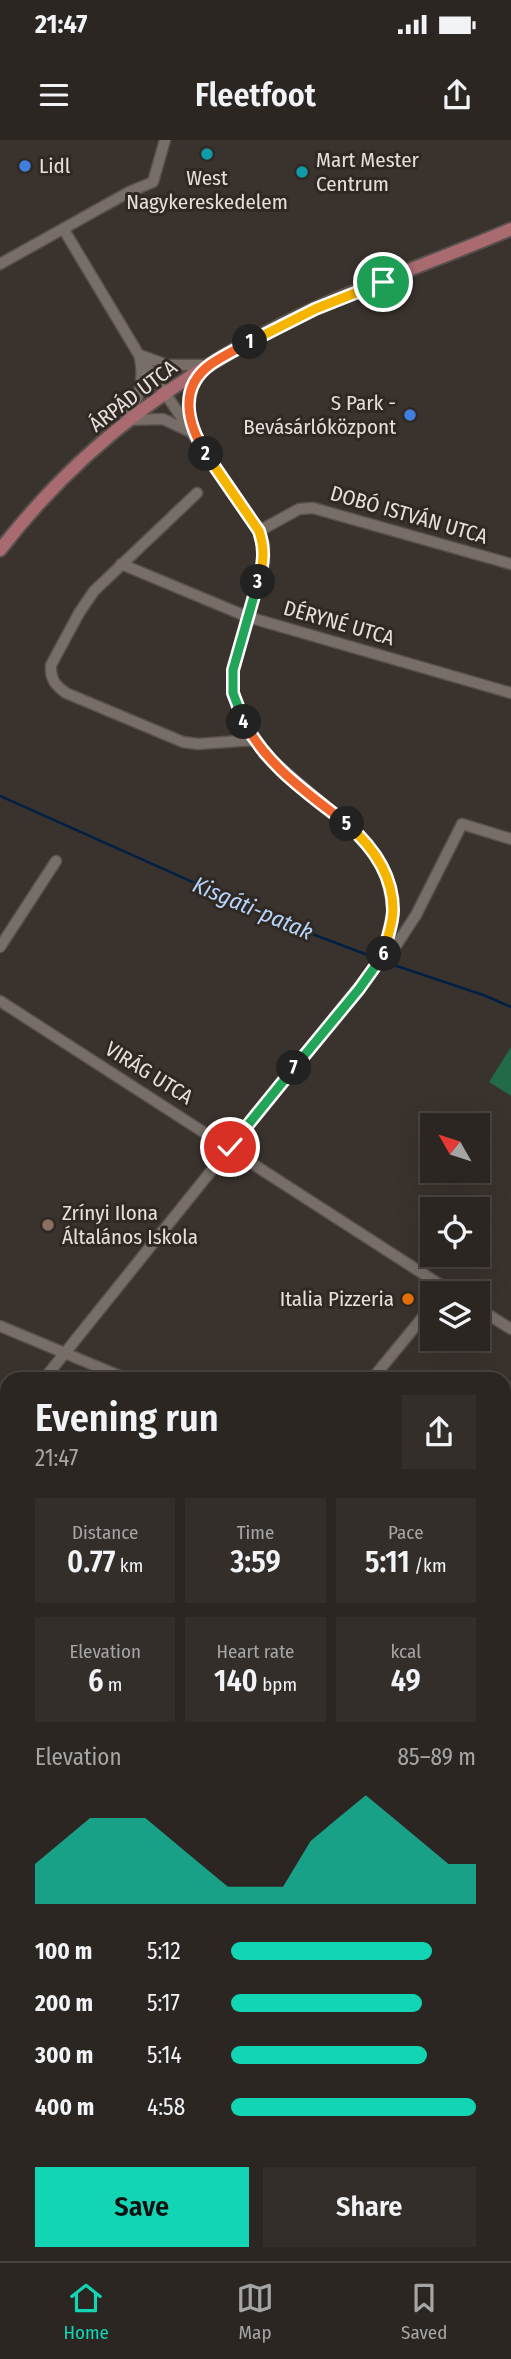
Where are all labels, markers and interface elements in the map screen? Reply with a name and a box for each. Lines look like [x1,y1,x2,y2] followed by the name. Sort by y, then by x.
[35,9,87,40] text: 21:47
[35,76,73,114] icon: menu
[195,76,316,114] text: Fleetfoot
[438,76,476,114] icon: share
[199,146,215,162] marker: West Nagykereskedelem
[316,147,420,197] place label: Mart Mester Centrum
[39,153,71,179] place label: Lidl
[17,158,33,174] marker: Lidl
[294,164,310,180] marker: Mart Mester Centrum
[126,165,288,215] place label: West Nagykereskedelem
[353,252,413,312] pin
[364,263,402,301] icon: arrive
[232,324,268,360] pin: 1
[245,330,254,353] text: 1
[84,354,182,438] street label: ÁRPÁD UTCA
[243,390,396,440] place label: S Park - Bevásárlóközpont
[402,407,418,423] marker: S Park - Bevásárlóközpont
[188,436,224,472] pin: 2
[201,442,210,465] text: 2
[327,480,491,550] street label: DOBÓ ISTVÁN UTCA
[240,564,276,600] pin: 3
[253,570,262,593] text: 3
[281,595,397,651] street label: DÉRYNÉ UTCA
[226,704,262,740] pin: 4
[239,710,248,733] text: 4
[330,806,364,842] pin: 5
[342,812,351,835] text: 5
[189,870,317,946] water label: Kisgáti-patak
[366,936,402,972] pin: 6
[379,942,388,965] text: 6
[100,1036,198,1110] street label: VIRÁG UTCA
[276,1051,312,1086] pin: 7
[289,1056,298,1079] text: 7
[420,1113,490,1183] north arrow
[420,1113,490,1351] map controls
[200,1117,260,1177] pin
[211,1128,249,1166] icon: check
[420,1197,490,1267] button: locate
[62,1200,198,1250] place label: Zrínyi Ilona Általános Iskola
[40,1217,56,1233] marker: Zrínyi Ilona Általános Iskola
[420,1281,490,1351] button: layers
[280,1286,394,1312] place label: Italia Pizzeria
[400,1291,416,1307] marker: Italia Pizzeria
[35,1395,219,1441] text: Evening run
[402,1395,476,1469] button: share
[35,1444,78,1472] text: 21:47
[72,1521,138,1544] text: Distance
[237,1521,274,1544] text: Time
[388,1521,424,1544] text: Pace
[67,1544,115,1580] text: 0.77
[230,1544,281,1580] text: 3:59
[365,1544,410,1580] text: 5:11
[115,1554,143,1577] text: km
[410,1554,447,1577] text: /km
[69,1640,141,1663] text: Elevation
[216,1640,295,1663] text: Heart rate
[390,1640,421,1663] text: kcal
[88,1663,103,1699] text: 6
[214,1663,258,1699] text: 140
[391,1663,421,1699] text: 49
[103,1673,122,1696] text: m
[258,1673,297,1696] text: bpm
[35,1743,122,1771] text: Elevation
[398,1743,476,1771] text: 85–89 m
[35,1937,92,1965] text: 100 m
[147,1937,181,1965] text: 5:12
[35,1989,93,2017] text: 200 m
[147,1989,180,2017] text: 5:17
[35,2041,93,2069] text: 300 m
[147,2041,182,2069] text: 5:14
[35,2093,94,2121] text: 400 m
[147,2093,185,2121] text: 4:58
[35,2167,249,2247] button: Save
[263,2167,476,2247] button: Share
[64,2279,109,2344] tab: Home
[236,2279,274,2344] tab: Map
[401,2279,447,2344] tab: Saved

